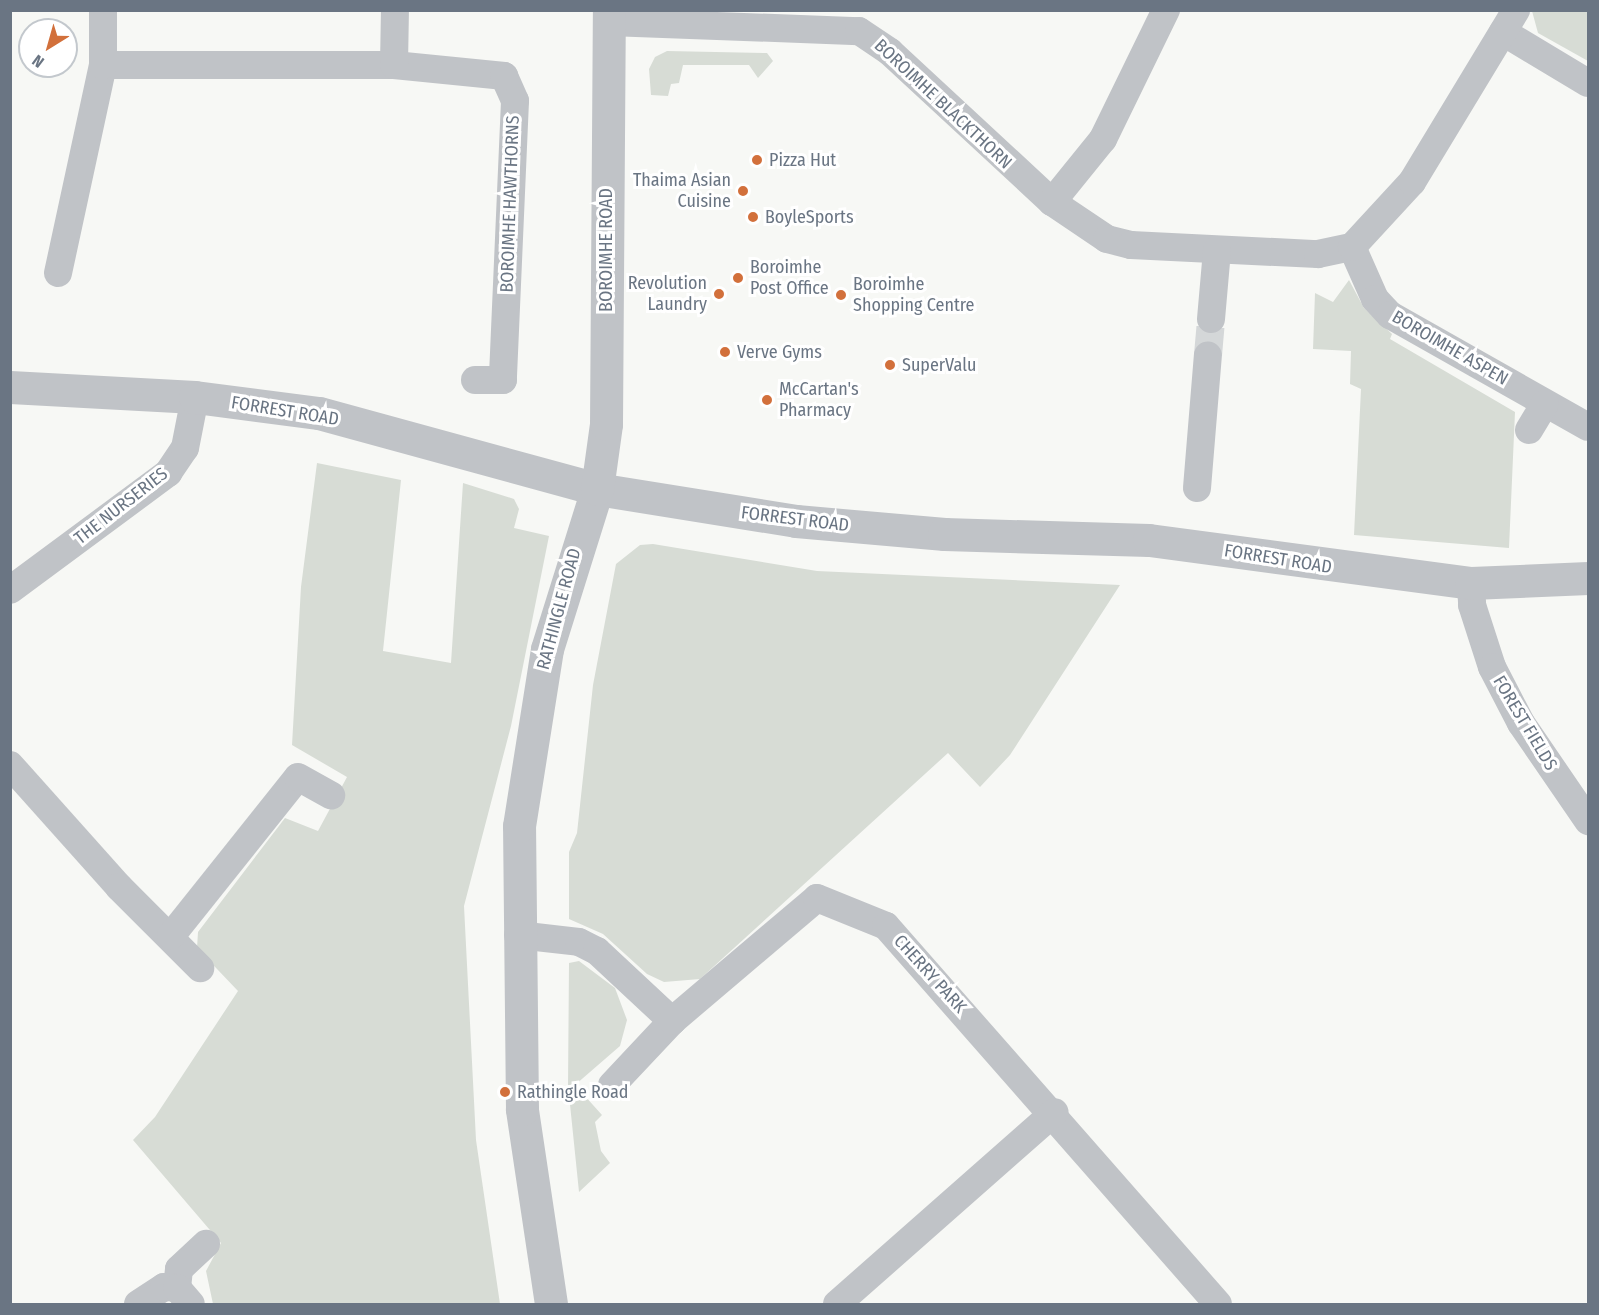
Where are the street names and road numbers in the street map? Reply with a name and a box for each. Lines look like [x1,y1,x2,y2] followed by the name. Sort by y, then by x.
[870,35,1016,173] street label: BOROIMHE BLACKTHORN
[496,115,524,293] street label: BOROIMHE HAWTHORNS
[595,188,617,312] street label: BOROIMHE ROAD
[1388,306,1512,390] street label: BOROIMHE ASPEN
[230,392,340,430] street label: FORREST ROAD
[70,463,172,549] street label: THE NURSERIES
[740,502,850,536] street label: FORREST ROAD
[1223,540,1333,578] street label: FORREST ROAD
[532,546,586,672] street label: RATHINGLE ROAD
[1488,672,1562,774] street label: FOREST FIELDS
[889,930,971,1018] street label: CHERRY PARK

